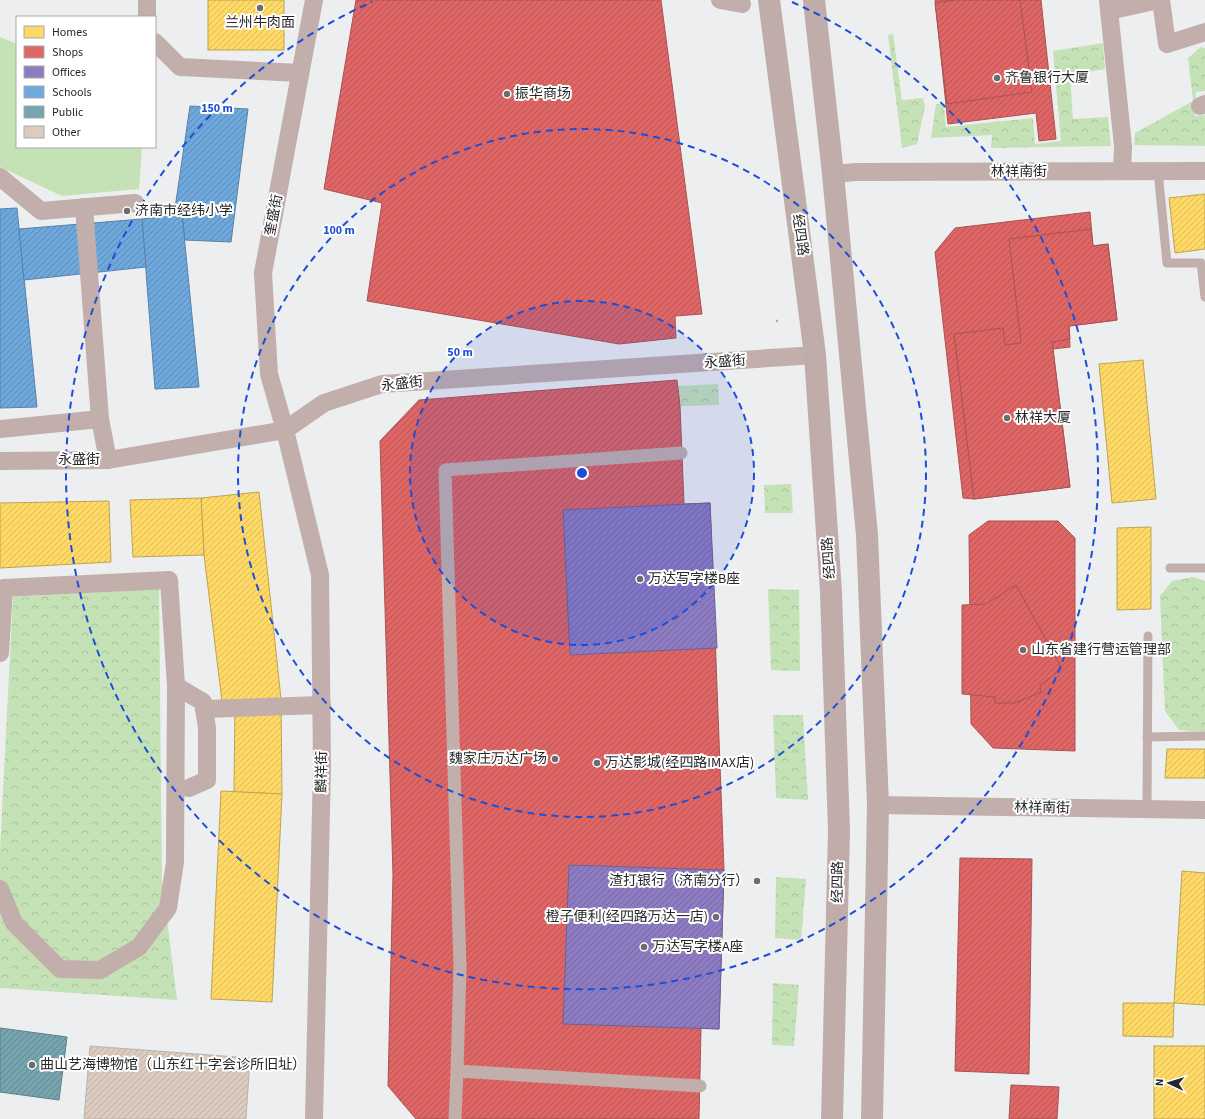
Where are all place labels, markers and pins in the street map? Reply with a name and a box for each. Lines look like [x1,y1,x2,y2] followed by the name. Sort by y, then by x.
[255,3,265,13] marker: 兰州牛肉面
[225,13,295,33] place label: 兰州牛肉面
[1005,68,1089,88] place label: 齐鲁银行大厦
[992,73,1002,83] marker: 齐鲁银行大厦
[515,84,571,104] place label: 振华商场
[502,89,512,99] marker: 振华商场
[135,201,233,221] place label: 济南市经纬小学
[122,206,132,216] marker: 济南市经纬小学
[1015,408,1071,428] place label: 林祥大厦
[1002,413,1012,423] marker: 林祥大厦
[575,466,589,480] centre of rings
[648,569,740,589] place label: 万达写字楼B座
[635,574,645,584] marker: 万达写字楼B座
[1031,640,1171,660] place label: 山东省建行营运管理部
[1018,645,1028,655] marker: 山东省建行营运管理部
[449,749,547,769] place label: 魏家庄万达广场
[605,753,754,773] place label: 万达影城(经四路IMAX店)
[550,754,560,764] marker: 魏家庄万达广场
[592,758,602,768] marker: 万达影城(经四路IMAX店)
[609,871,749,891] place label: 渣打银行（济南分行）
[752,876,762,886] marker: 渣打银行（济南分行）
[546,907,708,927] place label: 橙子便利(经四路万达一店)
[711,912,721,922] marker: 橙子便利(经四路万达一店)
[652,937,744,957] place label: 万达写字楼A座
[639,942,649,952] marker: 万达写字楼A座
[40,1055,306,1075] place label: 曲山艺海博物馆（山东红十字会诊所旧址）
[27,1060,37,1070] marker: 曲山艺海博物馆（山东红十字会诊所旧址）

